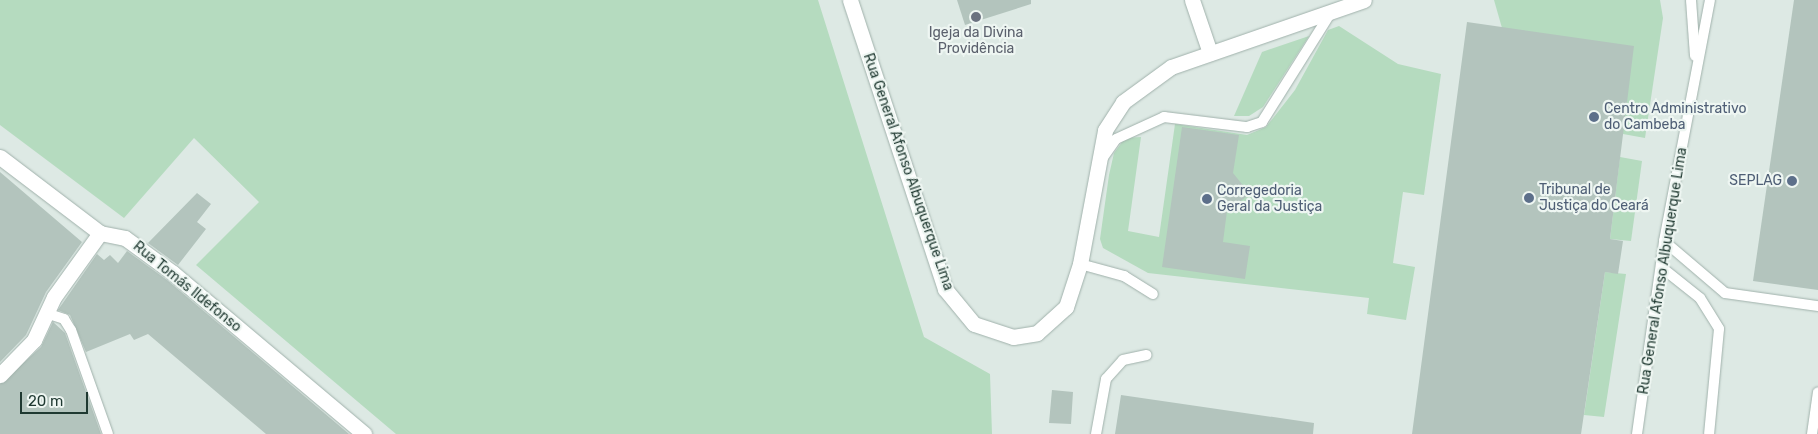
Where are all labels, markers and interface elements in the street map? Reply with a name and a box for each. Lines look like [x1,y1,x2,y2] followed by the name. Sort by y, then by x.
[970,11,982,23] marker: Igeja da Divina Providência
[929,25,1023,58] place label: Igeja da Divina Providência
[859,51,957,293] street label: Rua General Afonso Albuquerque Lima
[1604,101,1747,134] place label: Centro Administrativo do Cambeba
[1588,111,1600,123] marker: Centro Administrativo do Cambeba
[1635,146,1691,396] street label: Rua General Afonso Albuquerque Lima
[1729,173,1782,189] place label: SEPLAG
[1786,175,1798,187] marker: SEPLAG
[1539,182,1649,214] place label: Tribunal de Justiça do Ceará
[1217,183,1322,216] place label: Corregedoria Geral da Justiça
[1523,192,1535,204] marker: Tribunal de Justiça do Ceará
[1201,193,1213,205] marker: Corregedoria Geral da Justiça
[129,238,245,336] street label: Rua Tomás Ildefonso
[22,382,90,414] scale bar
[28,392,63,410] text: 20 m

